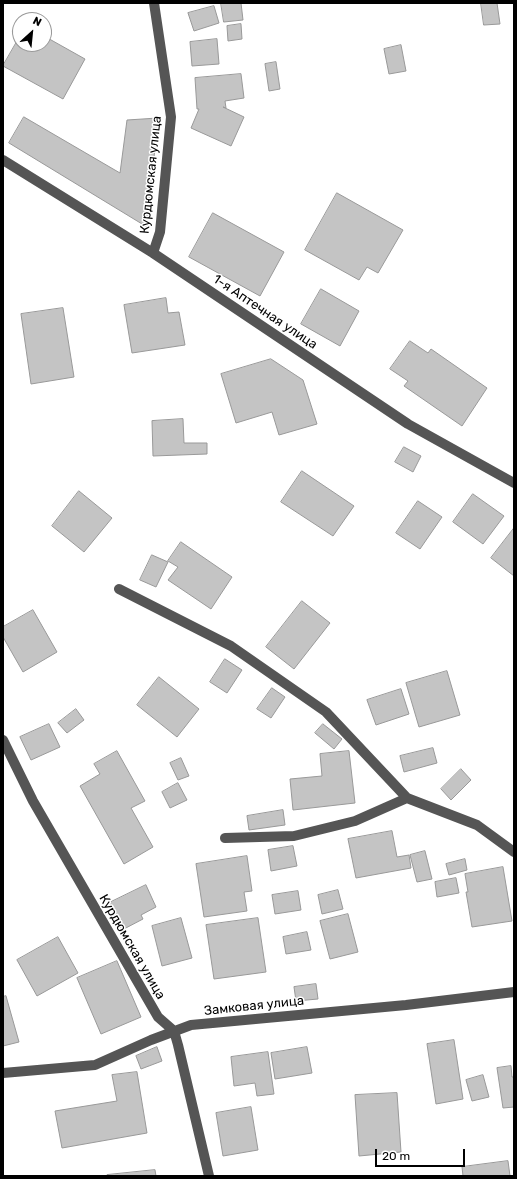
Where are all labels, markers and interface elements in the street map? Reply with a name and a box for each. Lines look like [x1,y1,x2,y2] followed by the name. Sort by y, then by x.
[12,12,52,52] north arrow
[31,14,44,29] text: N
[137,115,165,235] street label: Курдюмская улица
[210,271,320,353] street label: 1-я Аптечная улица
[96,892,168,1002] street label: Курдюмская улица
[203,993,305,1019] street label: Замковая улица
[377,1141,467,1167] scale bar
[382,1149,410,1163] text: 20 m

